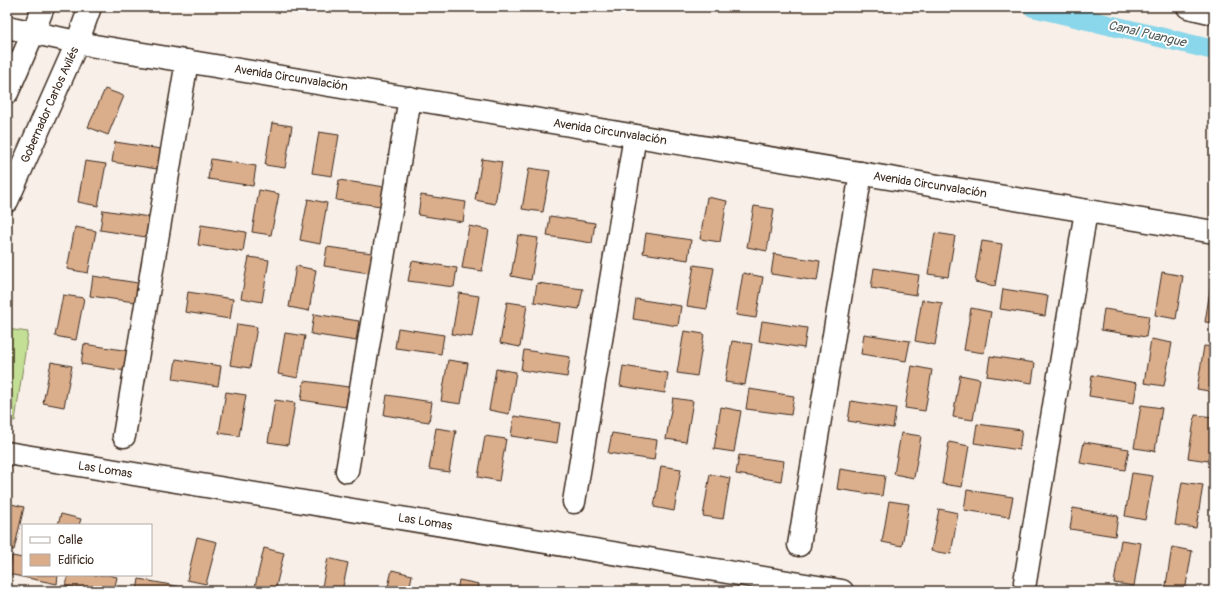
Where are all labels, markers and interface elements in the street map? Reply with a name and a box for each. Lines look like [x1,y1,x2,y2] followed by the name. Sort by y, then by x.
[1107,17,1189,51] water label: Canal Puangue
[18,44,83,165] street label: Gobernador Carlos Avilés
[233,62,349,94] street label: Avenida Circunvalación
[552,116,668,148] street label: Avenida Circunvalación
[872,169,988,201] street label: Avenida Circunvalación
[77,458,134,482] street label: Las Lomas
[397,510,454,534] street label: Las Lomas
[22,524,152,576] legend
[58,533,83,548] text: Calle
[58,553,94,568] text: Edificio

